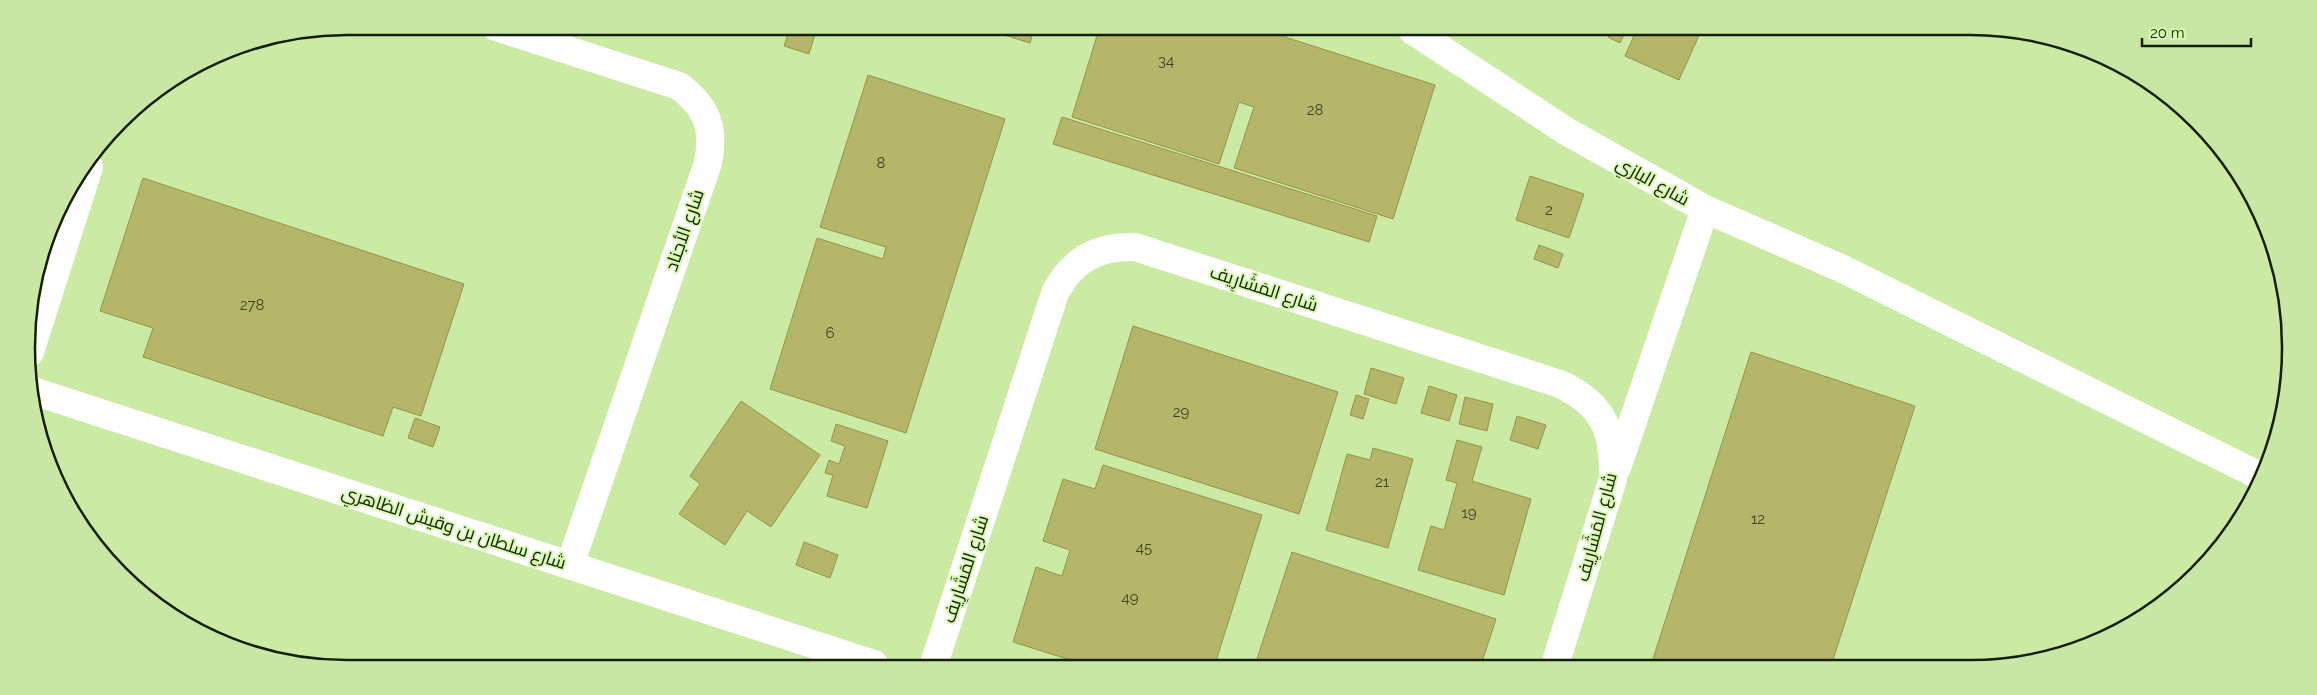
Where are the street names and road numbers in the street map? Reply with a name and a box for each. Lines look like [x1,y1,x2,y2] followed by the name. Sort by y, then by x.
[1611,152,1693,213] street label: شارع البازي
[660,186,710,274] street label: شارع الأجناد
[1207,260,1321,317] street label: شارع المَشَارِيف
[1571,470,1623,584] street label: شارع المَشَارِيف
[338,481,569,577] street label: شارع سلطان بن وقيش الظاهري
[937,512,994,626] street label: شارع المَشَارِيف

